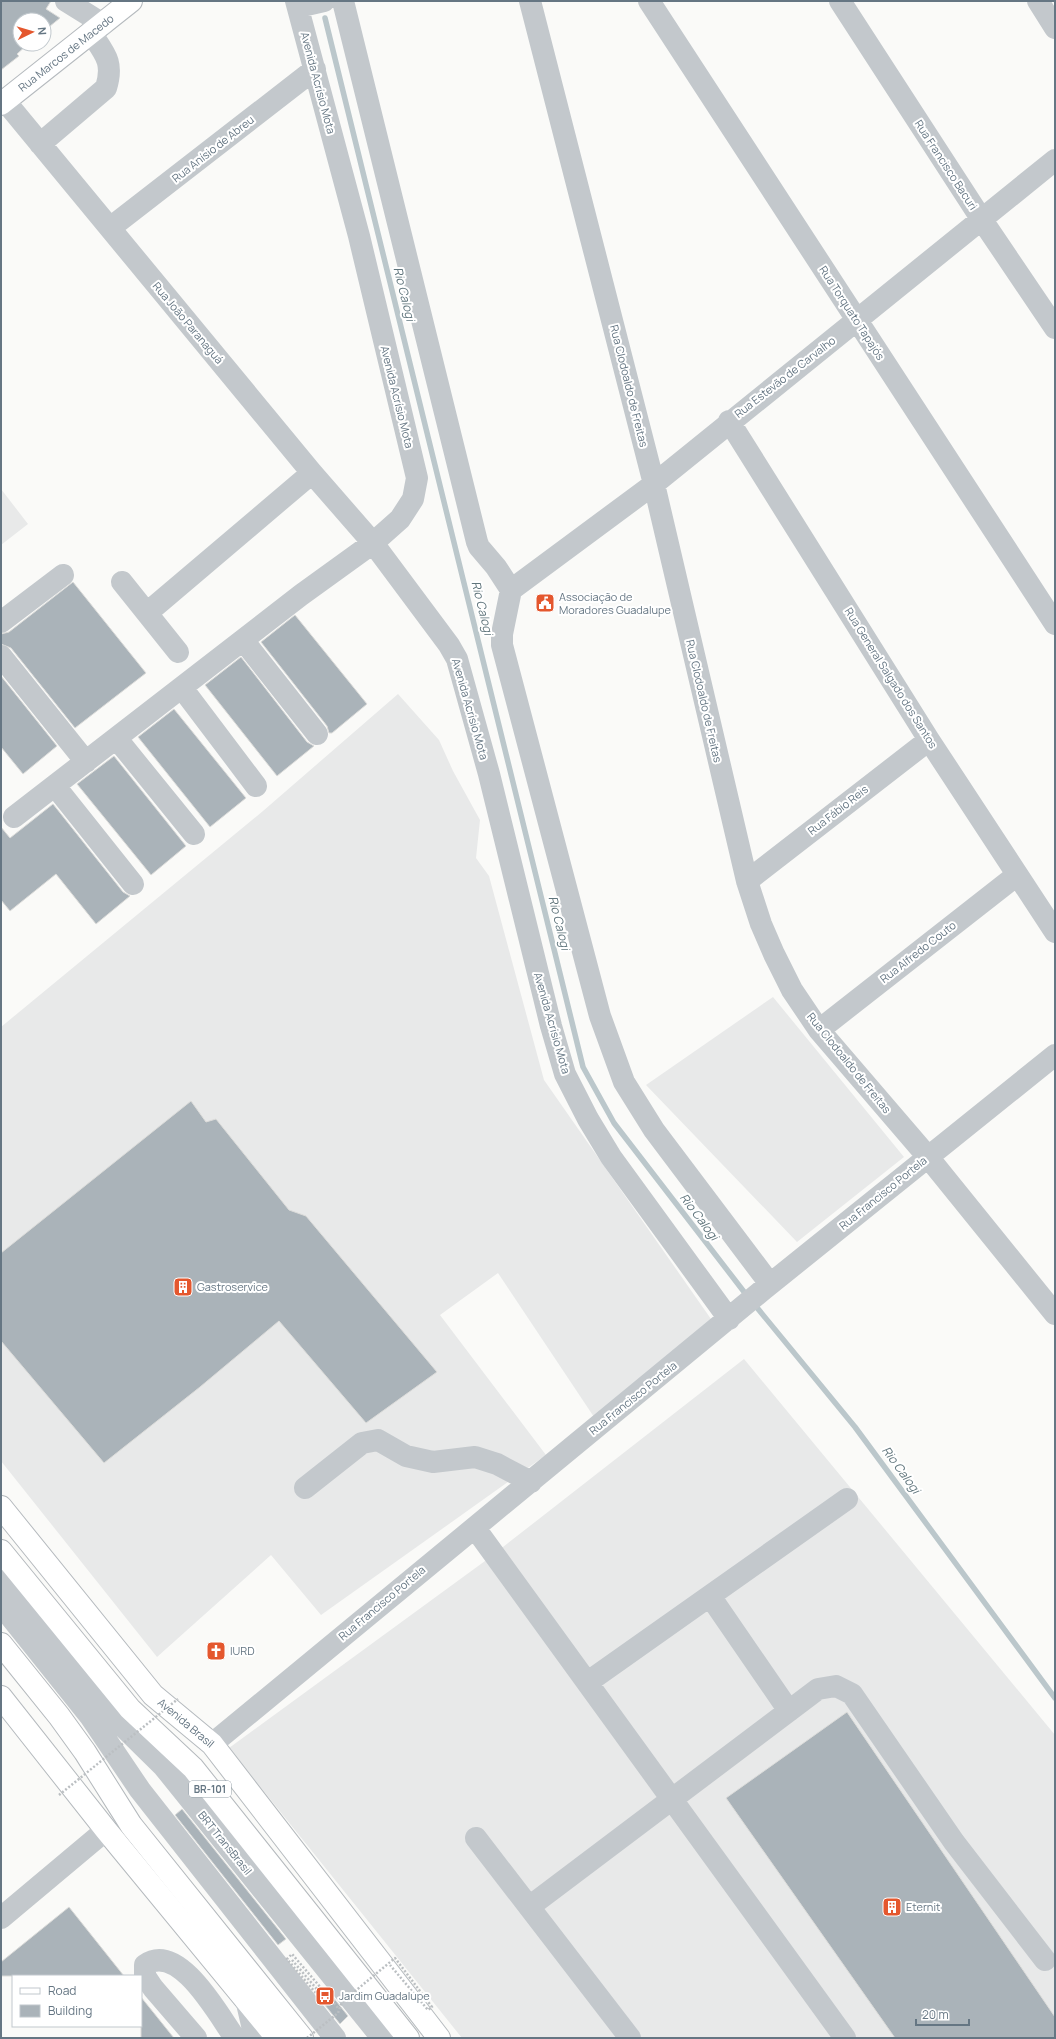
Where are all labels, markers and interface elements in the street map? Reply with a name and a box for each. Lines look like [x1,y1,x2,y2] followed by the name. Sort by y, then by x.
[15,10,117,95] street label: Rua Marcos de Macedo
[12,12,52,52] north arrow
[35,26,50,36] text: N
[298,30,339,136] street label: Avenida Acrísio Mota
[169,112,257,185] street label: Rua Anísio de Abreu
[912,117,981,213] street label: Rua Francisco Bacuri
[816,263,889,363] street label: Rua Torquato Tapajós
[390,265,420,325] water label: Rio Calogi
[150,279,227,367] street label: Rua João Paranaguá
[607,323,652,449] street label: Rua Clodoaldo de Freitas
[731,332,839,421] street label: Rua Estevão de Carvalho
[378,344,417,450] street label: Avenida Acrísio Mota
[468,579,498,639] water label: Rio Calogi
[559,589,672,617] place label: Associação de Moradores Guadalupe
[534,592,556,614] public building icon: Associação de Moradores Guadalupe
[842,604,941,751] street label: Rua General Salgado dos Santos
[683,638,726,764] street label: Rua Clodoaldo de Freitas
[449,656,492,761] street label: Avenida Acrísio Mota
[804,781,871,838] street label: Rua Fábio Reis
[545,894,575,954] water label: Rio Calogi
[877,917,959,986] street label: Rua Alfredo Couto
[531,970,574,1075] street label: Avenida Acrísio Mota
[804,1009,895,1116] street label: Rua Clodoaldo de Freitas
[836,1152,930,1233] street label: Rua Francisco Portela
[676,1190,724,1245] water label: Rio Calogi
[172,1276,194,1298] building icon: Gastroservice
[197,1279,269,1294] place label: Gastroservice
[586,1357,680,1438] street label: Rua Francisco Portela
[878,1442,926,1499] water label: Rio Calogi
[335,1562,428,1643] street label: Rua Francisco Portela
[205,1640,227,1662] church icon: IURD
[230,1643,255,1658] place label: IURD
[155,1694,218,1751] street label: Avenida Brasil
[189,1781,231,1797] road number: BR-101
[195,1808,256,1878] street label: BRT TransBrasil
[881,1896,903,1918] building icon: Eternit
[906,1899,940,1914] place label: Eternit
[12,1975,142,2027] legend
[48,1982,76,1999] text: Road
[314,1985,336,2007] bus stop icon: Jardim Guadalupe
[339,1988,430,2003] place label: Jardim Guadalupe
[916,2001,969,2027] scale bar
[48,2002,92,2019] text: Building
[922,2006,949,2023] text: 20 m

